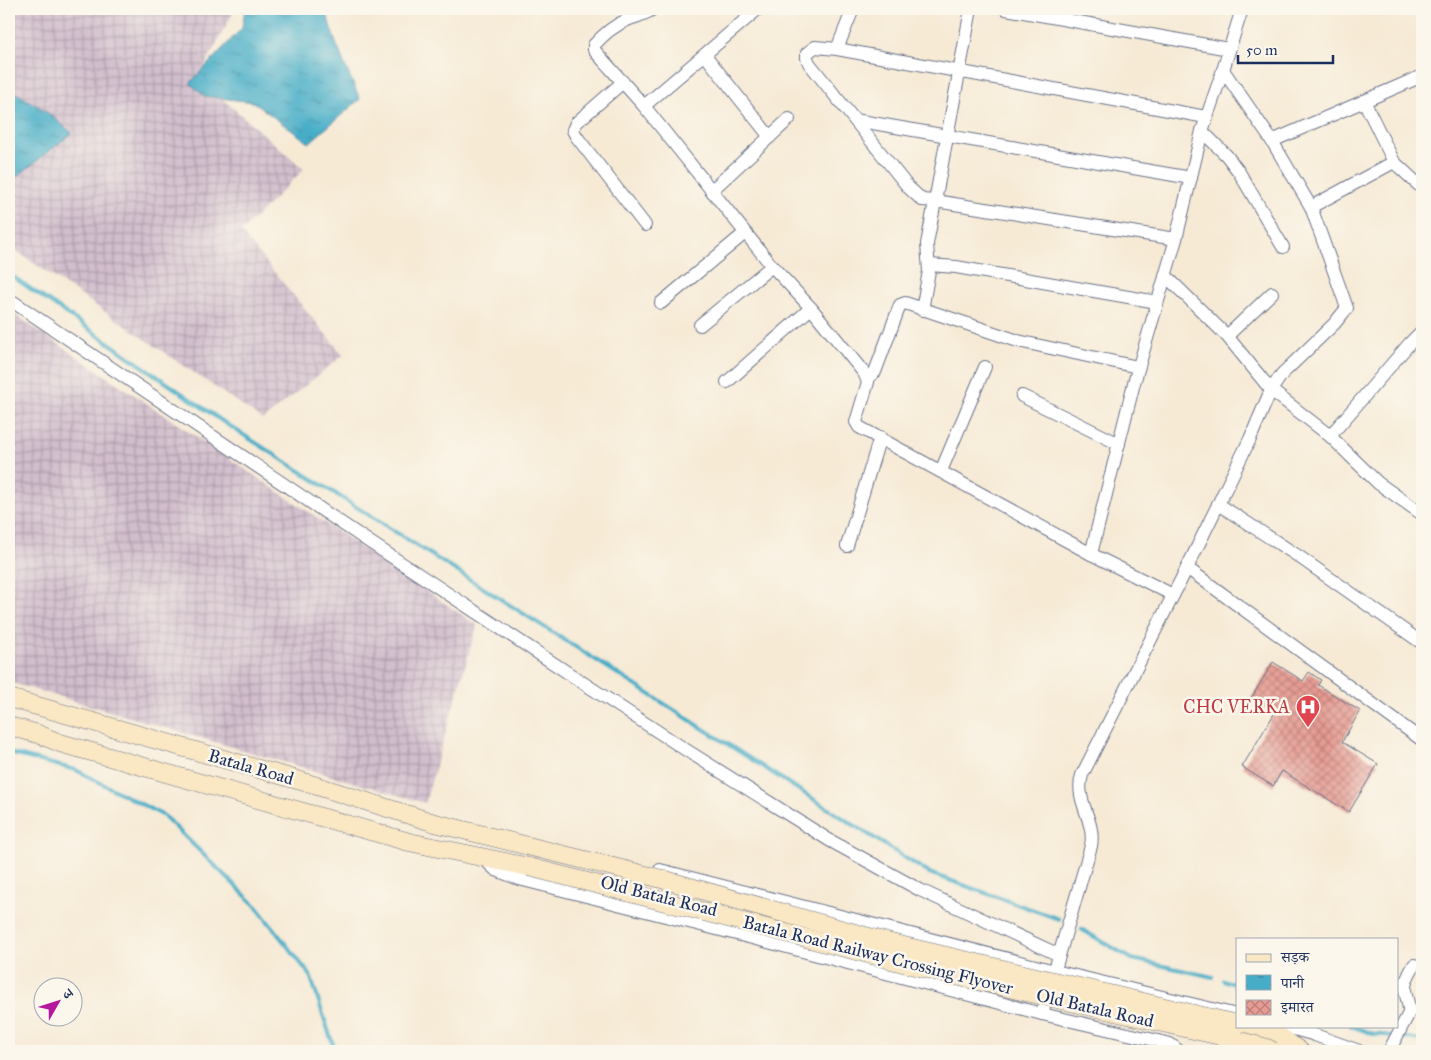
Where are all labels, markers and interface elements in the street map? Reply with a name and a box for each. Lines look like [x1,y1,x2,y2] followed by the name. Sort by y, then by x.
[1238,32,1334,64] scale bar
[1246,41,1278,59] text: 50 m
[1295,694,1321,728] hospital icon: CHC VERKA
[1183,696,1290,718] place label: CHC VERKA
[206,744,296,790] street label: Batala Road
[598,871,720,921] street label: Old Batala Road
[740,911,1016,1000] street label: Batala Road Railway Crossing Flyover
[1236,938,1398,1028] legend
[1280,948,1310,966] text: सड़क
[1280,974,1305,992] text: पानी
[32,978,82,1028] north arrow
[1034,984,1156,1032] street label: Old Batala Road
[58,985,77,1003] text: उ
[1280,998,1315,1016] text: इमारत

